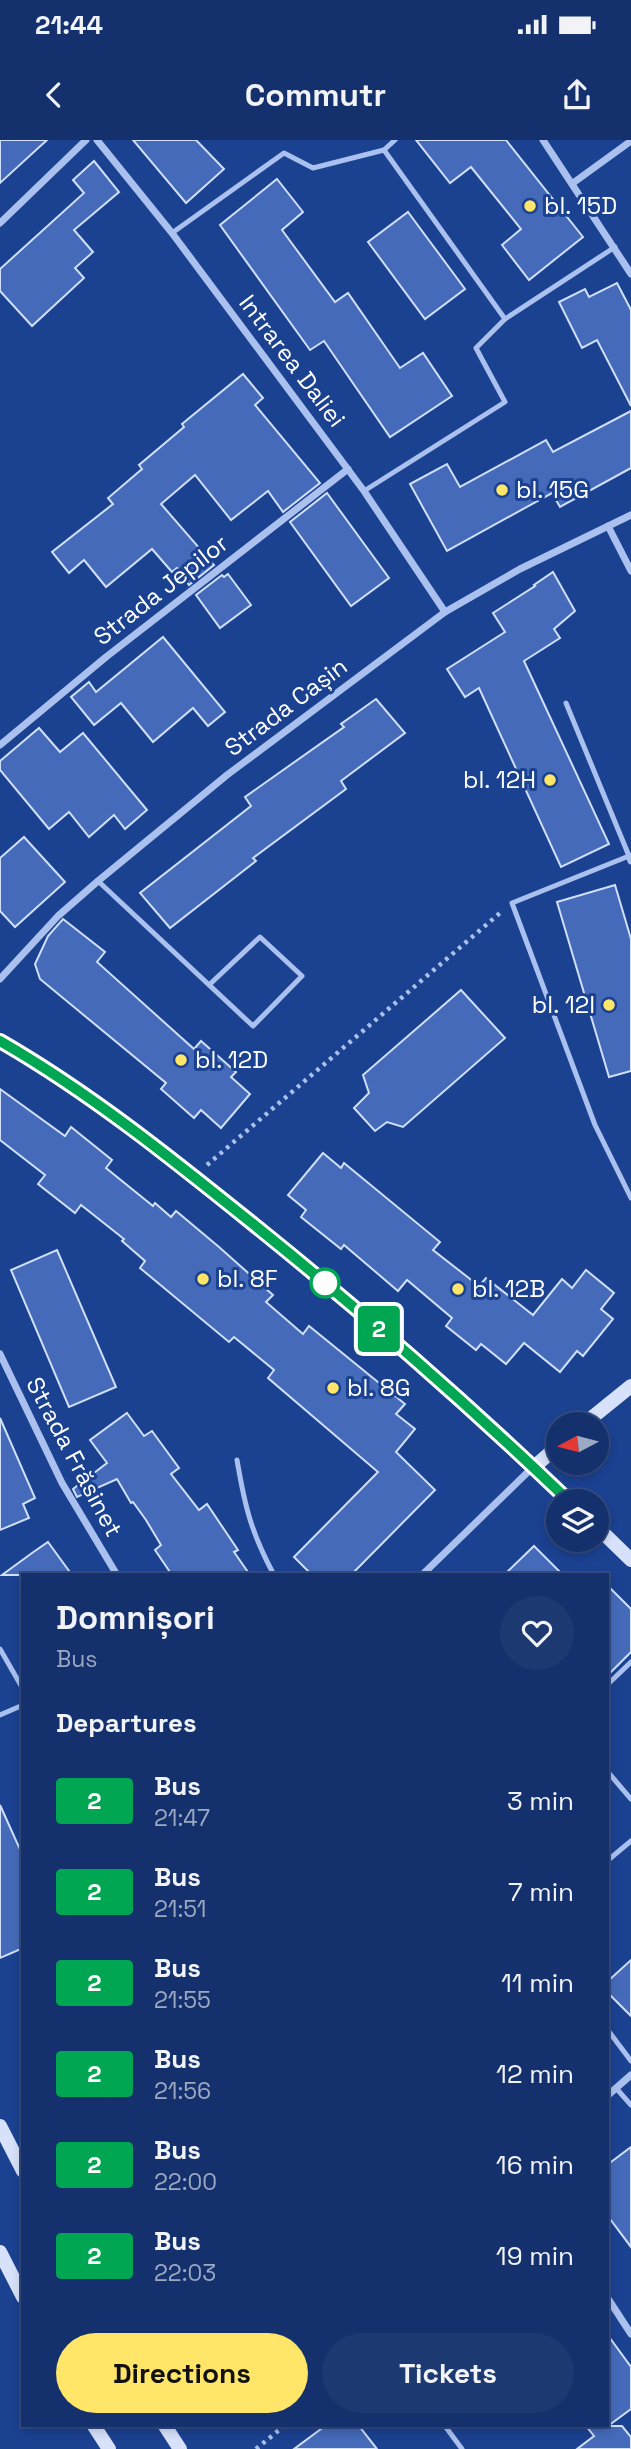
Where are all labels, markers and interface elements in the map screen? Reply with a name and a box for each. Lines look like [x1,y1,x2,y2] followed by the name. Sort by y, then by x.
[35,8,103,42] text: 21:44
[245,75,386,115] text: Commutr
[35,76,73,114] icon: back
[558,76,596,114] icon: share
[544,190,617,221] place label: bl. 15D
[522,198,538,214] marker: bl. 15D
[232,288,352,433] street label: Intrarea Daliei
[516,474,589,505] place label: bl. 15G
[494,482,510,498] marker: bl. 15G
[87,527,234,652] street label: Strada Jepilor
[218,650,353,763] street label: Strada Cașin
[463,764,536,795] place label: bl. 12H
[542,772,558,788] marker: bl. 12H
[532,989,595,1020] place label: bl. 12I
[601,997,617,1013] marker: bl. 12I
[195,1044,268,1075] place label: bl. 12D
[173,1052,189,1068] marker: bl. 12D
[217,1263,278,1294] place label: bl. 8F
[310,1268,340,1298] unlabelled marker
[195,1271,211,1287] marker: bl. 8F
[472,1273,545,1304] place label: bl. 12B
[450,1281,466,1297] marker: bl. 12B
[356,1306,402,1352] line badge: 2
[372,1313,386,1344] text: 2
[19,1372,130,1542] street label: Strada Frăsinet
[347,1372,411,1403] place label: bl. 8G
[325,1380,341,1396] marker: bl. 8G
[546,1412,609,1475] north arrow
[546,1412,609,1552] map controls
[546,1489,609,1552] button: layers
[500,1596,574,1670] button: heart
[56,1597,215,1639] text: Domnișori
[56,1644,97,1674] text: Bus
[56,1706,197,1740] text: Departures
[154,1769,201,1803] text: Bus
[507,1784,574,1818] text: 3 min
[87,1785,102,1816] text: 2
[154,1803,210,1833] text: 21:47
[154,1860,201,1894] text: Bus
[508,1875,574,1909] text: 7 min
[87,1876,102,1907] text: 2
[154,1894,206,1924] text: 21:51
[154,1951,201,1985] text: Bus
[501,1966,574,2000] text: 11 min
[87,1967,102,1998] text: 2
[154,1985,211,2015] text: 21:55
[154,2042,201,2076] text: Bus
[496,2057,574,2091] text: 12 min
[87,2058,102,2089] text: 2
[154,2076,211,2106] text: 21:56
[154,2133,201,2167] text: Bus
[496,2148,574,2182] text: 16 min
[87,2149,102,2180] text: 2
[154,2167,217,2197] text: 22:00
[154,2224,201,2258] text: Bus
[496,2239,574,2273] text: 19 min
[87,2240,102,2271] text: 2
[154,2258,216,2288] text: 22:03
[56,2333,308,2413] button: Directions
[322,2333,574,2413] button: Tickets

